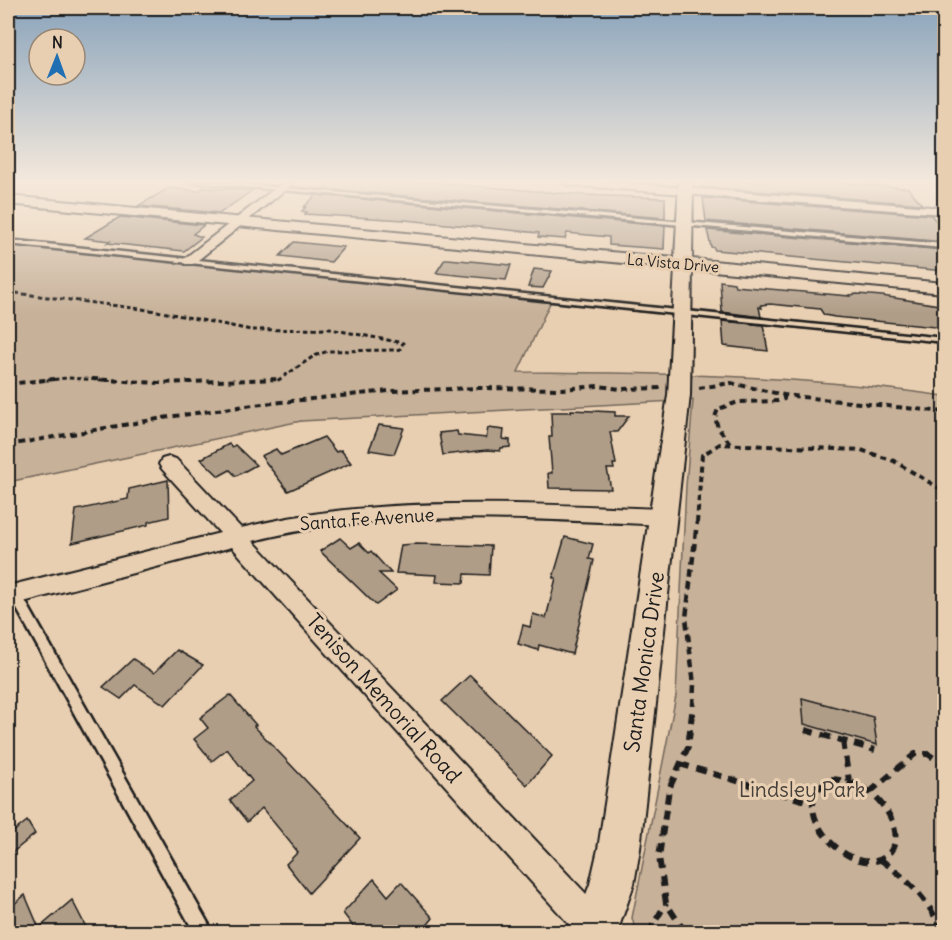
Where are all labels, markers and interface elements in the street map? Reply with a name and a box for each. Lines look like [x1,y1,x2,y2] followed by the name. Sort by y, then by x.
[27,27,87,87] north arrow
[52,32,63,52] text: N
[626,250,720,276] street label: La Vista Drive
[299,503,435,535] street label: Santa Fe Avenue
[618,570,670,754] street label: Santa Monica Drive
[301,608,467,788] street label: Tenison Memorial Road
[739,776,865,803] park label: Lindsley Park

